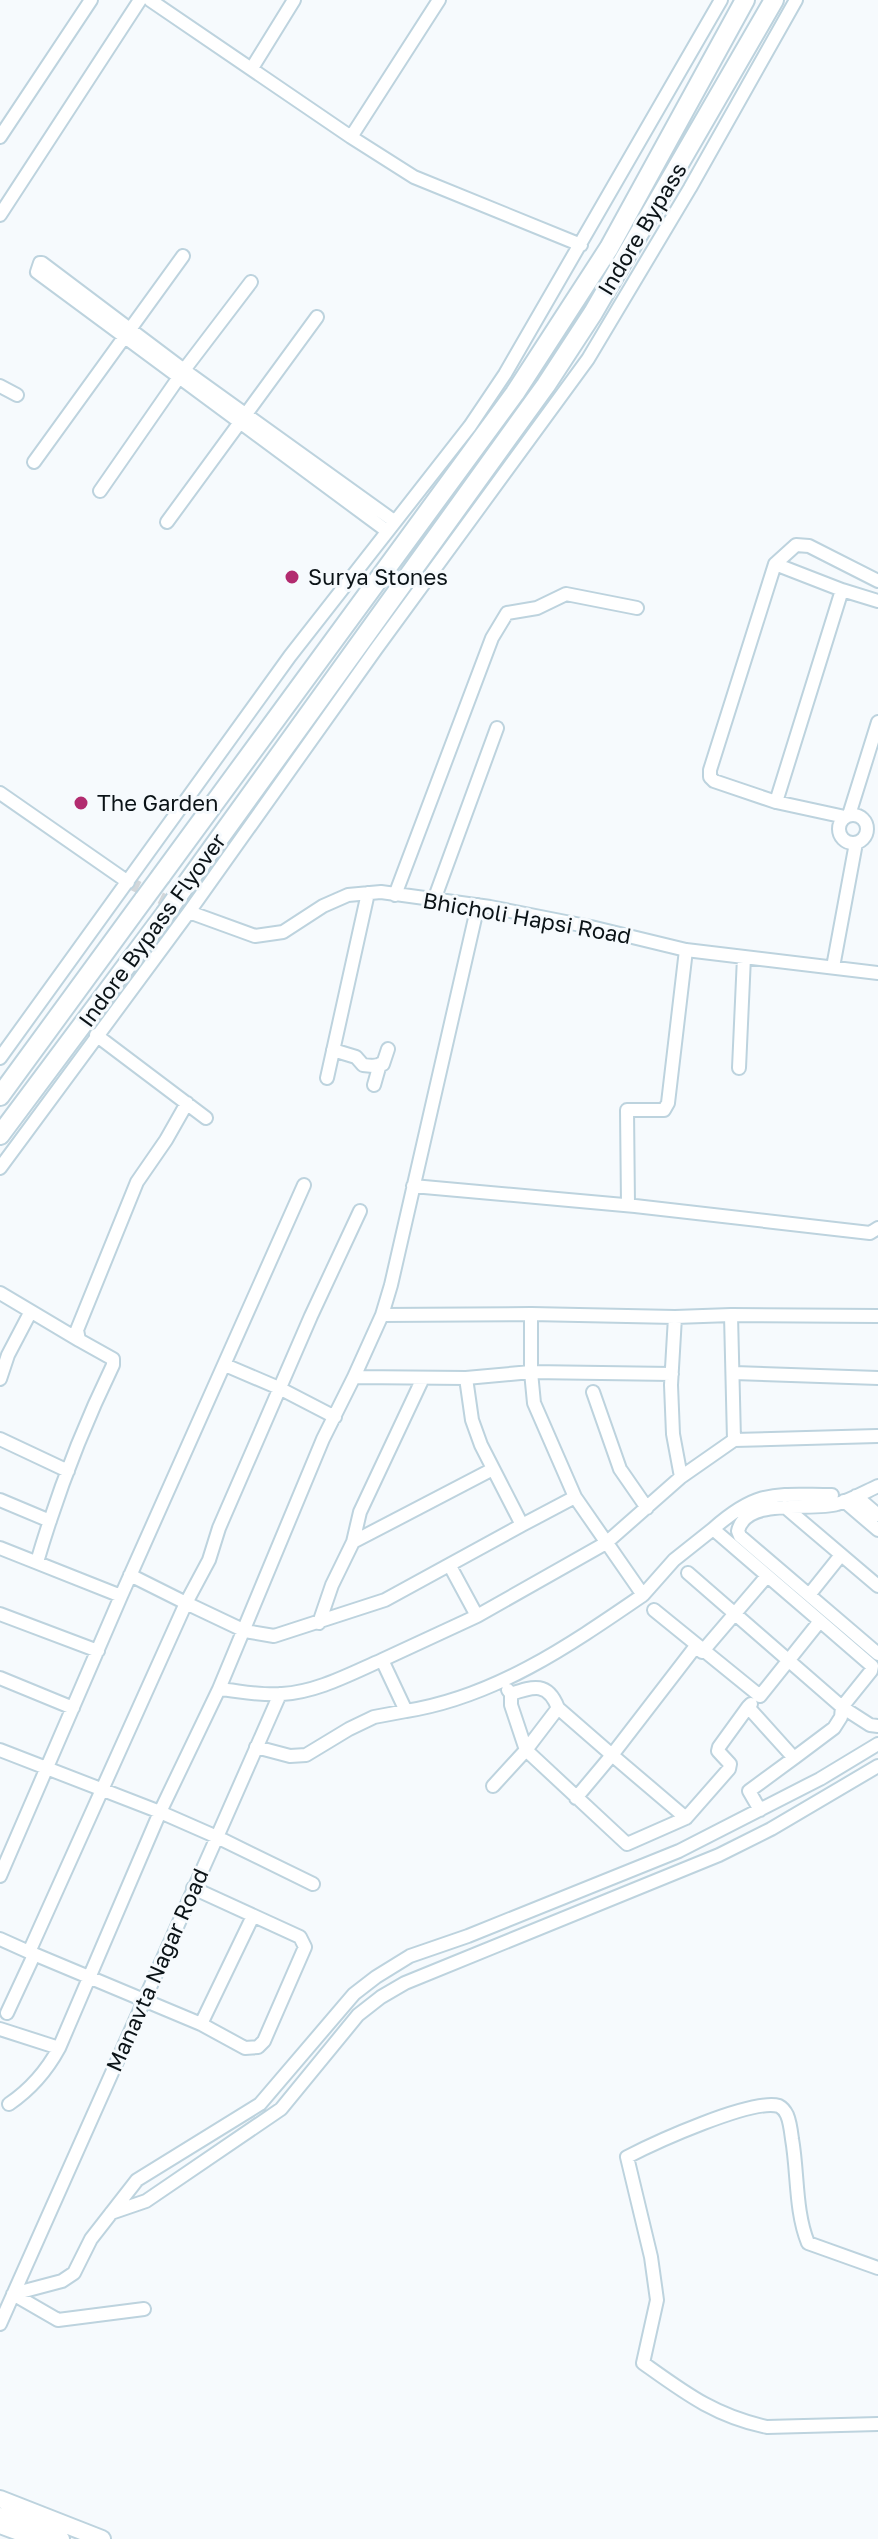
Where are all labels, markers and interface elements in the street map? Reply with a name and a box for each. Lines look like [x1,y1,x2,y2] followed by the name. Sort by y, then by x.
[591,158,692,300] street label: Indore Bypass
[308,563,448,590] place label: Surya Stones
[283,568,301,586] marker: Surya Stones
[97,789,219,816] place label: The Garden
[72,794,90,812] marker: The Garden
[72,827,231,1032] street label: Indore Bypass Flyover
[421,886,633,949] street label: Bhicholi Hapsi Road
[100,1864,214,2076] street label: Manavta Nagar Road

